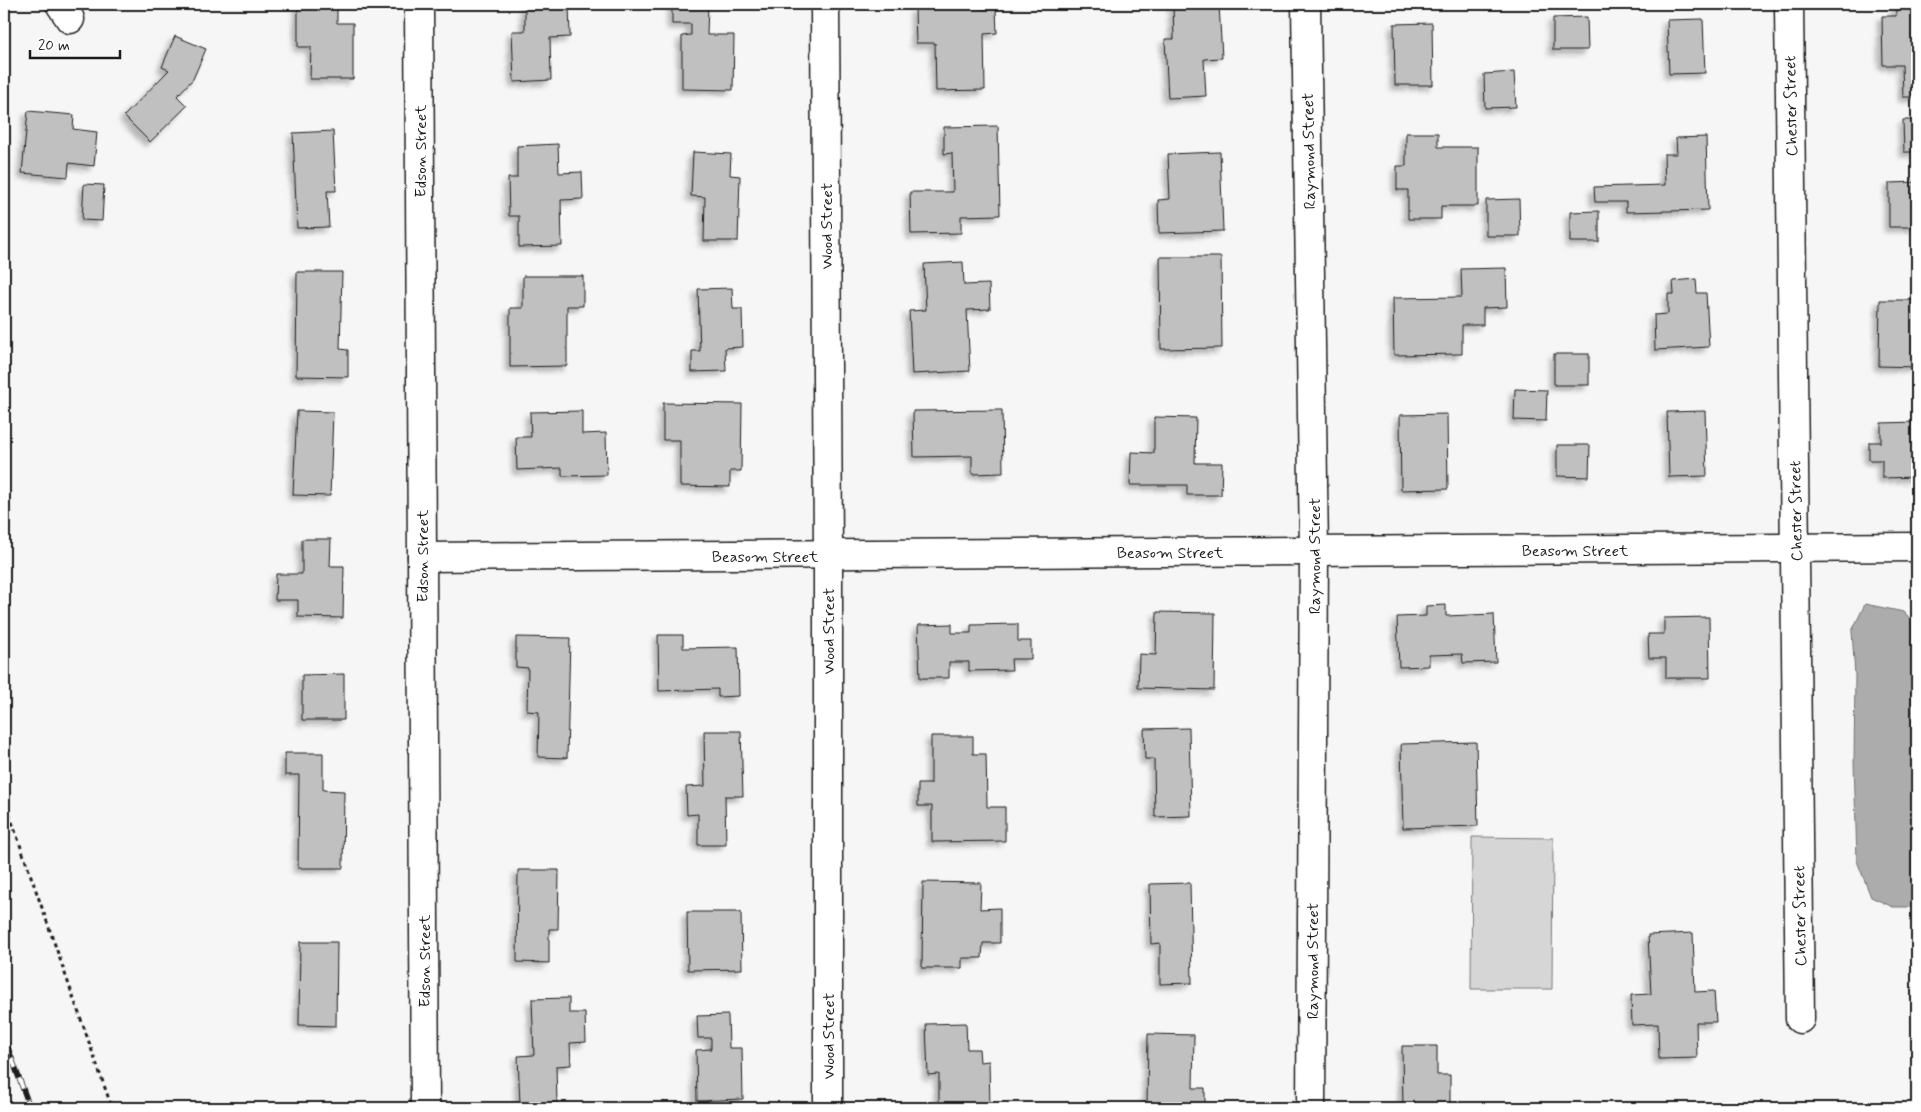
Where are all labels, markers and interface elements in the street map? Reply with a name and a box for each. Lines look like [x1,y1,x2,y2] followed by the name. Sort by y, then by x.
[30,28,120,60] scale bar
[38,36,70,56] text: 20 m
[1780,55,1803,156] street label: Chester Street
[1298,92,1321,209] street label: Raymond Street
[411,104,432,198] street label: Edson Street
[817,182,838,269] street label: Wood Street
[1785,460,1808,561] street label: Chester Street
[1305,497,1326,614] street label: Raymond Street
[413,509,434,603] street label: Edson Street
[1522,541,1629,562] street label: Beasom Street
[1117,543,1224,564] street label: Beasom Street
[712,547,819,568] street label: Beasom Street
[819,587,840,674] street label: Wood Street
[1789,865,1812,966] street label: Chester Street
[1303,902,1324,1019] street label: Raymond Street
[415,914,436,1008] street label: Edson Street
[819,992,840,1079] street label: Wood Street

